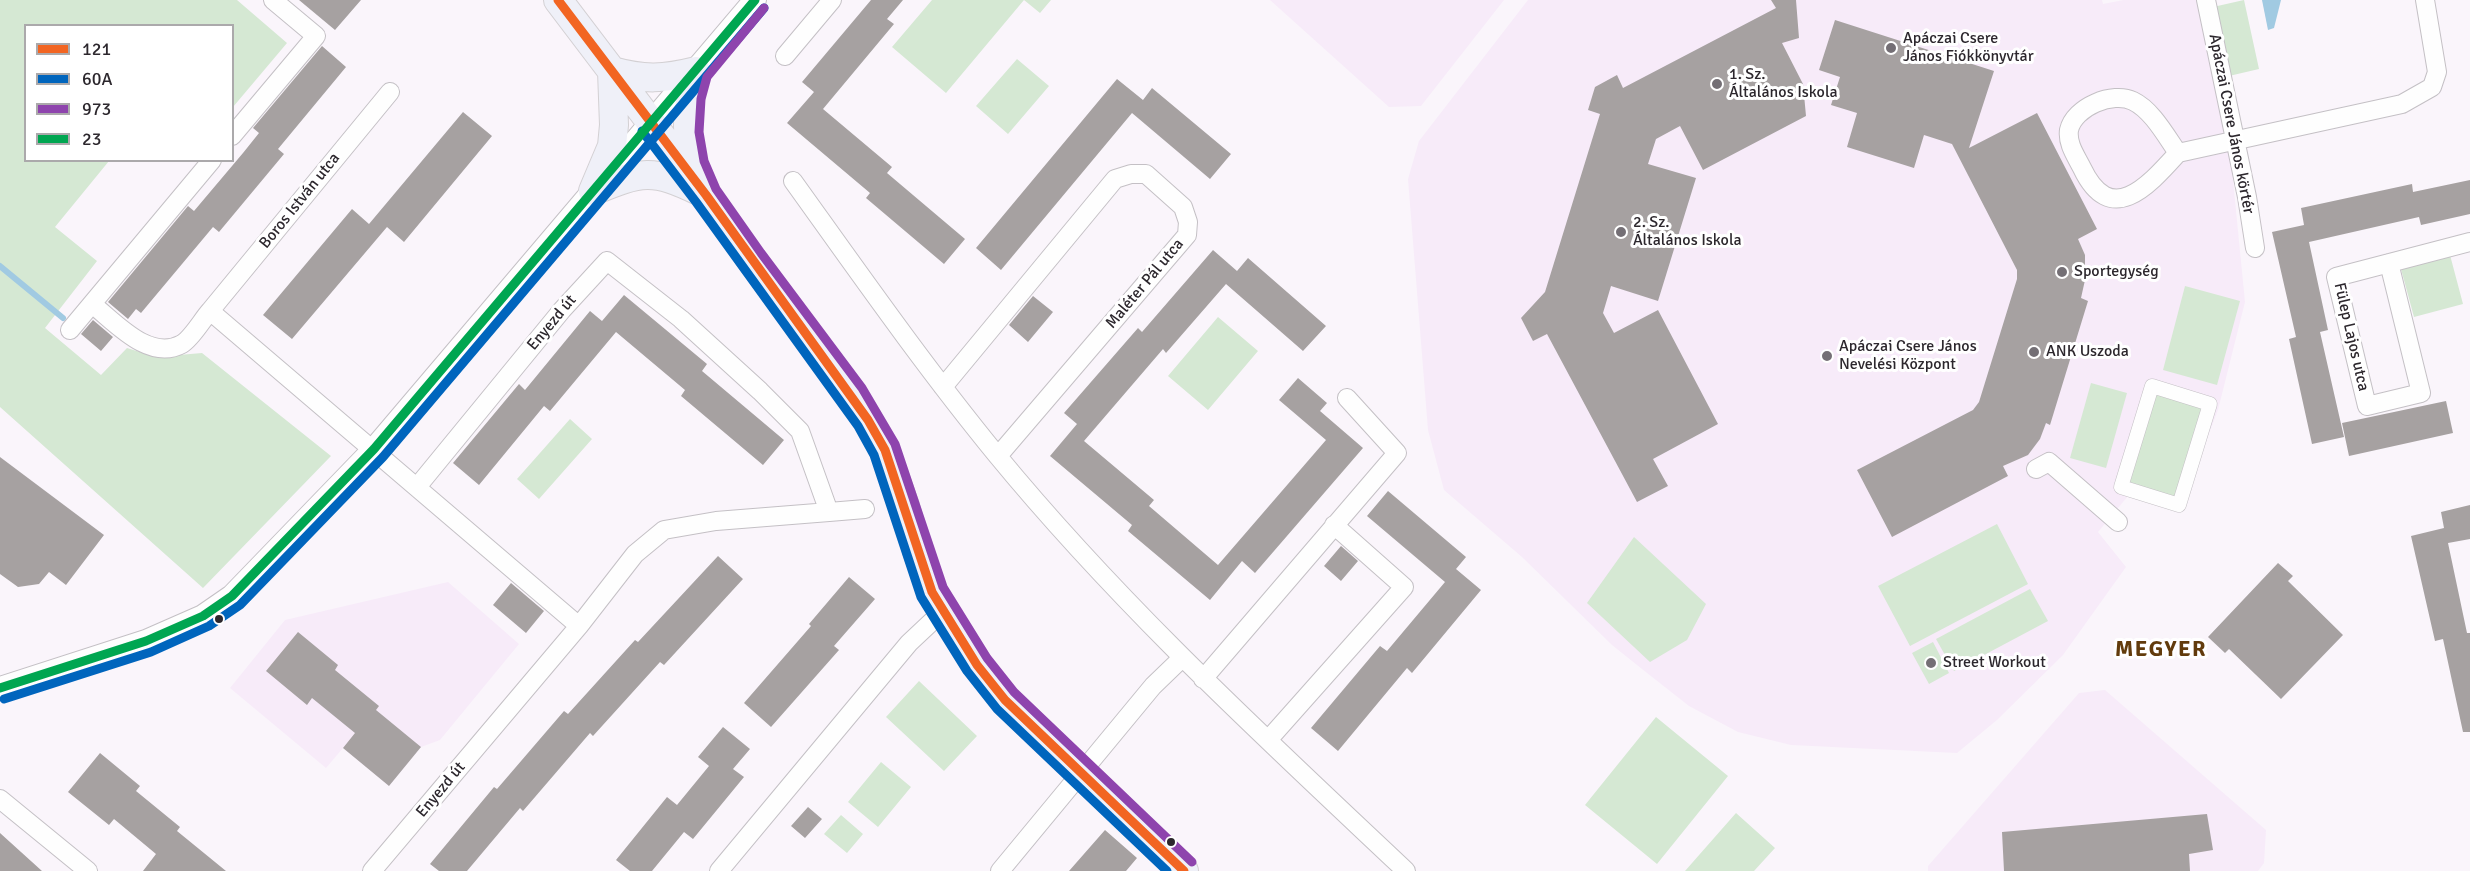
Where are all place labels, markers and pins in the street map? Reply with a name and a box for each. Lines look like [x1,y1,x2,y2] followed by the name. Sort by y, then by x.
[1903,29,2034,67] place label: Apáczai Csere János Fiókkönyvtár
[1884,41,1898,55] marker: Apáczai Csere János Fiókkönyvtár
[1729,65,1838,103] place label: 1. Sz. Általános Iskola
[1710,77,1724,91] marker: 1. Sz. Általános Iskola
[1633,213,1742,251] place label: 2. Sz. Általános Iskola
[1614,225,1628,239] marker: 2. Sz. Általános Iskola
[2074,262,2159,282] place label: Sportegység
[2055,265,2069,279] marker: Sportegység
[1839,337,1977,375] place label: Apáczai Csere János Nevelési Központ
[2046,342,2129,362] place label: ANK Uszoda
[2027,345,2041,359] marker: ANK Uszoda
[1820,349,1834,363] marker: Apáczai Csere János Nevelési Központ
[213,613,225,625] unlabelled marker
[1943,653,2046,673] place label: Street Workout
[1924,656,1938,670] marker: Street Workout
[1165,836,1177,848] unlabelled marker

